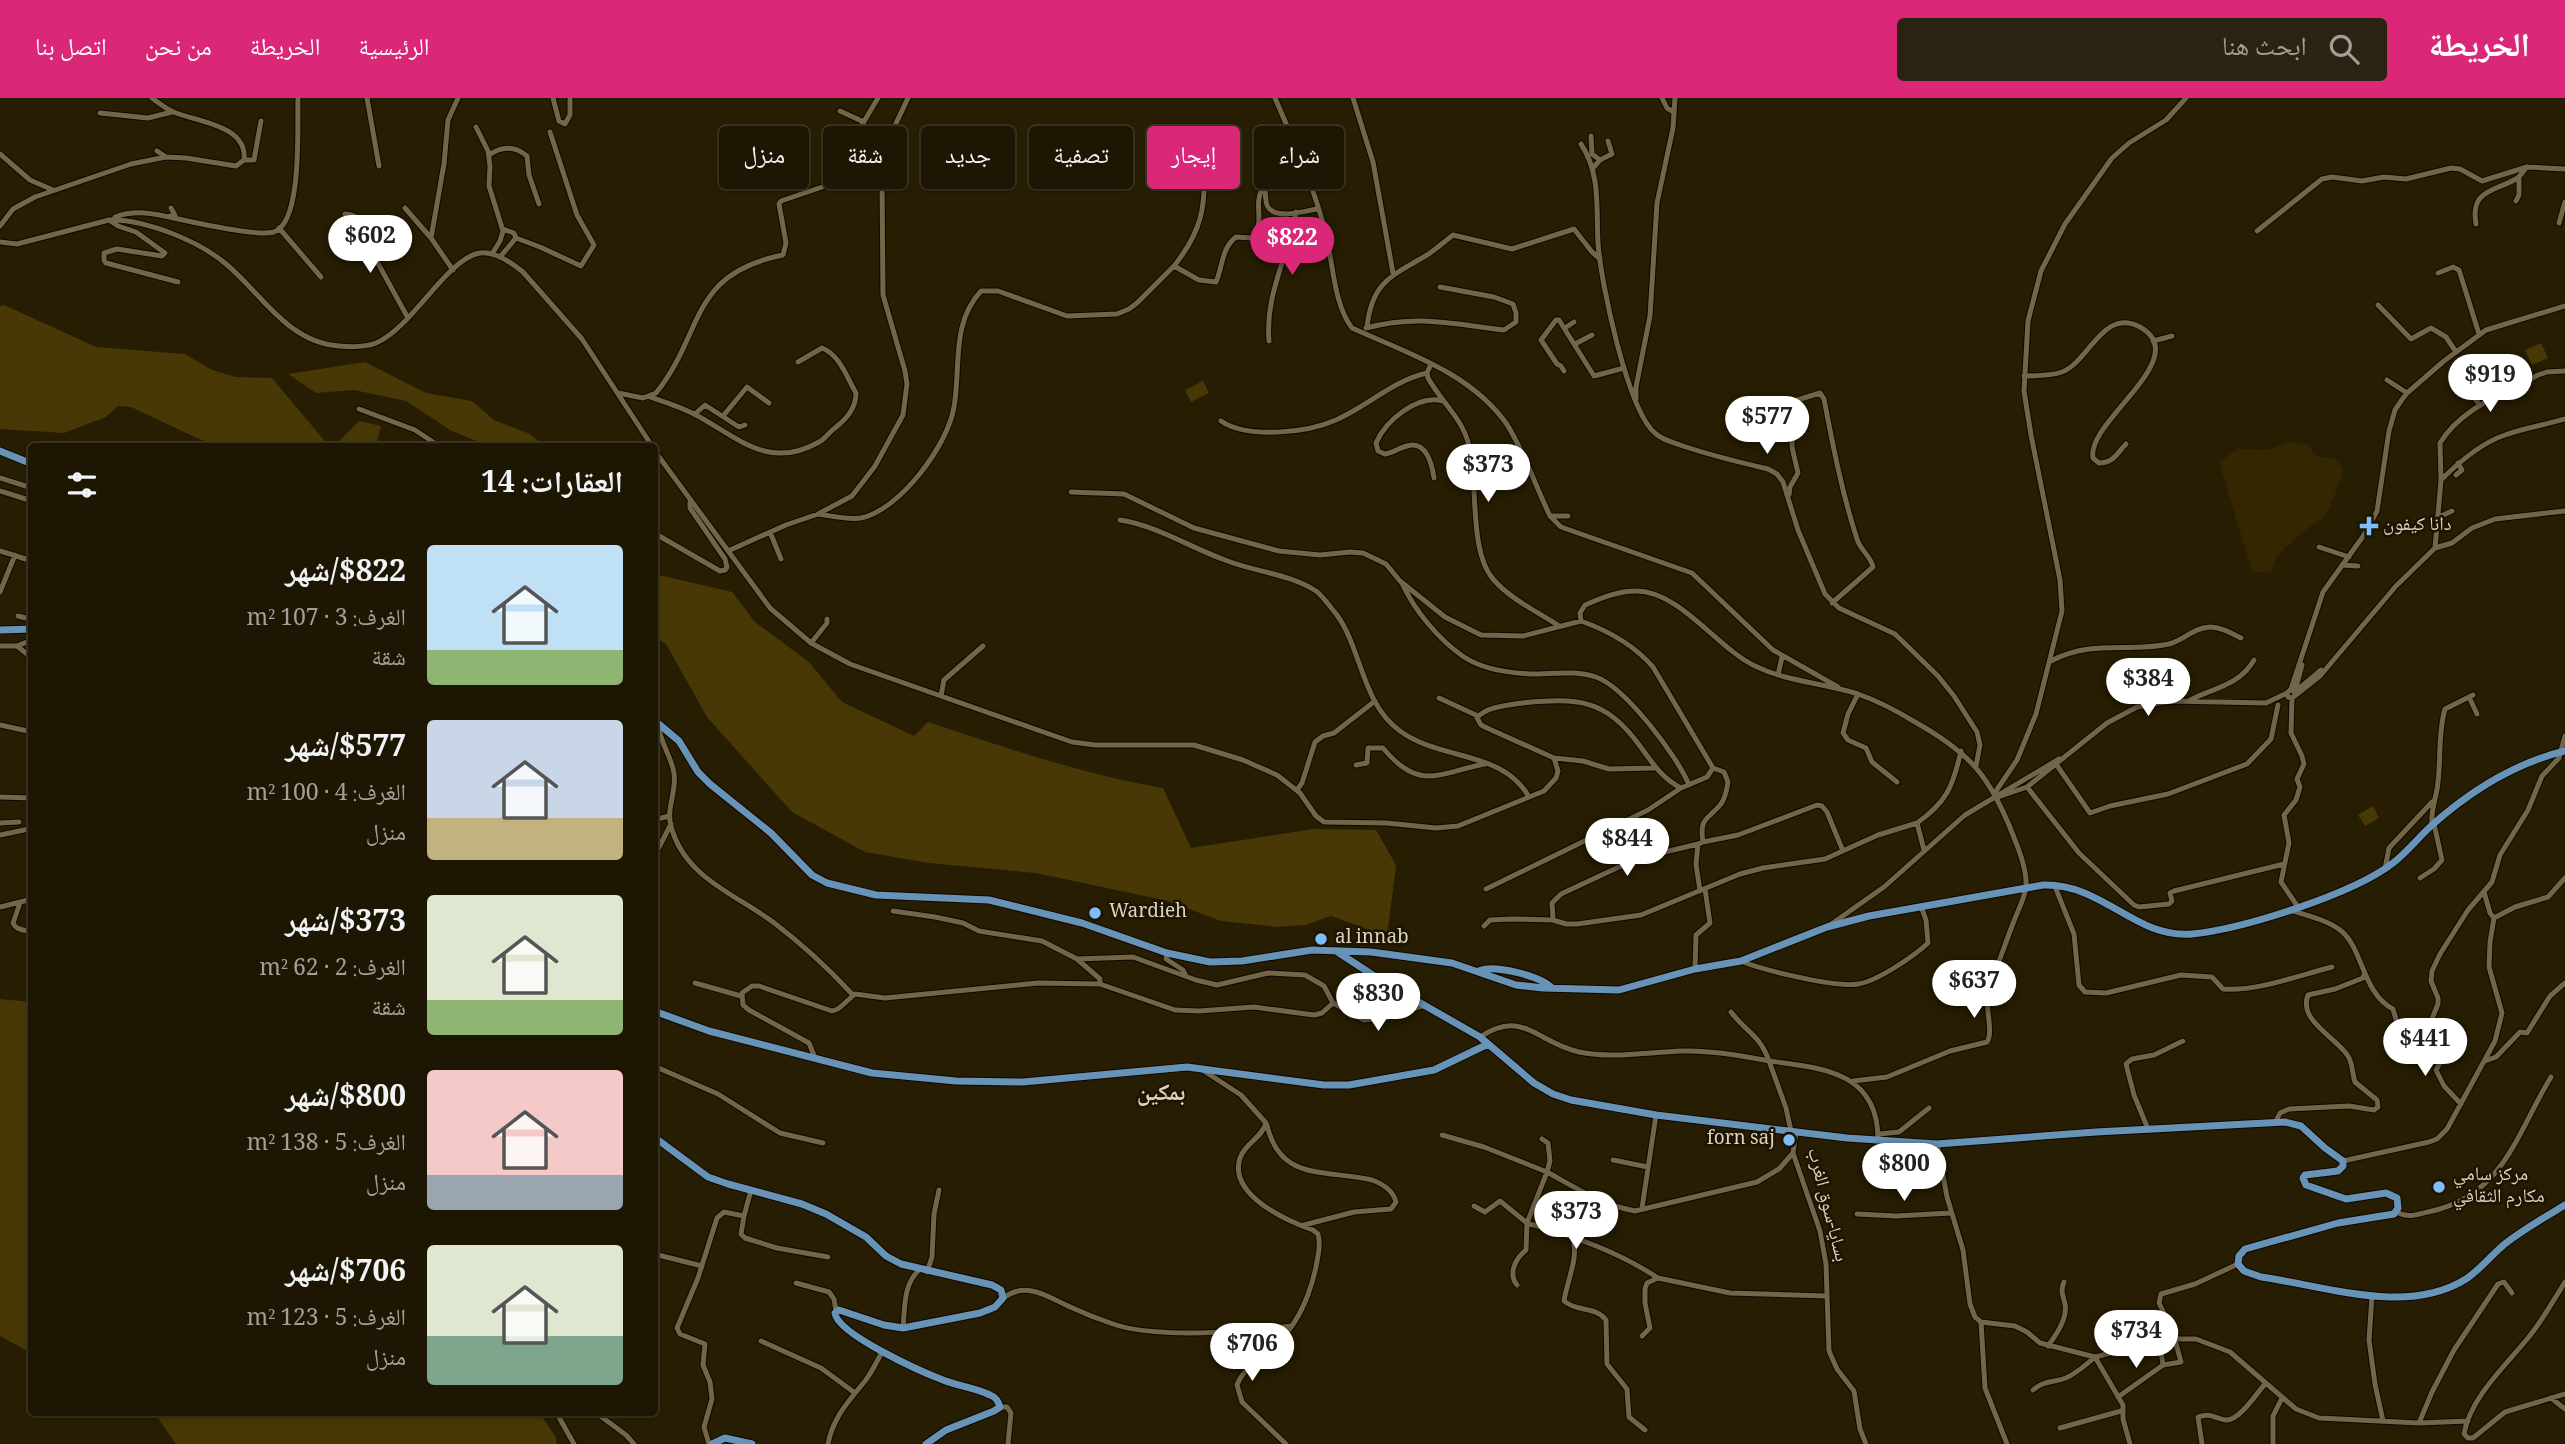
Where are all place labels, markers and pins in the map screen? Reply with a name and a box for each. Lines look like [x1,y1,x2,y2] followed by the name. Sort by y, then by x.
[329,216,411,275] pin: $602
[1251,218,1333,277] pin: $822
[2449,354,2531,414] pin: $919
[1726,396,1808,456] pin: $577
[1447,444,1529,504] pin: $373
[2383,510,2452,542] place label: دانا كيفون
[2361,518,2377,534] marker: دانا كيفون
[2107,658,2189,718] pin: $384
[1586,818,1668,878] pin: $844
[1109,897,1187,929] place label: Wardieh
[1087,905,1103,921] marker: Wardieh
[1335,923,1409,955] place label: al innab
[1313,931,1329,947] marker: al innab
[1933,960,2015,1020] pin: $637
[1337,974,1419,1033] pin: $830
[2384,1018,2466,1078] pin: $441
[1707,1124,1775,1156] place label: forn saj
[1781,1132,1797,1148] marker: forn saj
[1863,1144,1945,1203] pin: $800
[2453,1160,2545,1214] place label: مركز سامي مكارم الثقافي
[2431,1179,2447,1195] marker: مركز سامي مكارم الثقافي
[1535,1192,1617,1251] pin: $373
[2095,1310,2177,1370] pin: $734
[1211,1324,1293,1383] pin: $706

